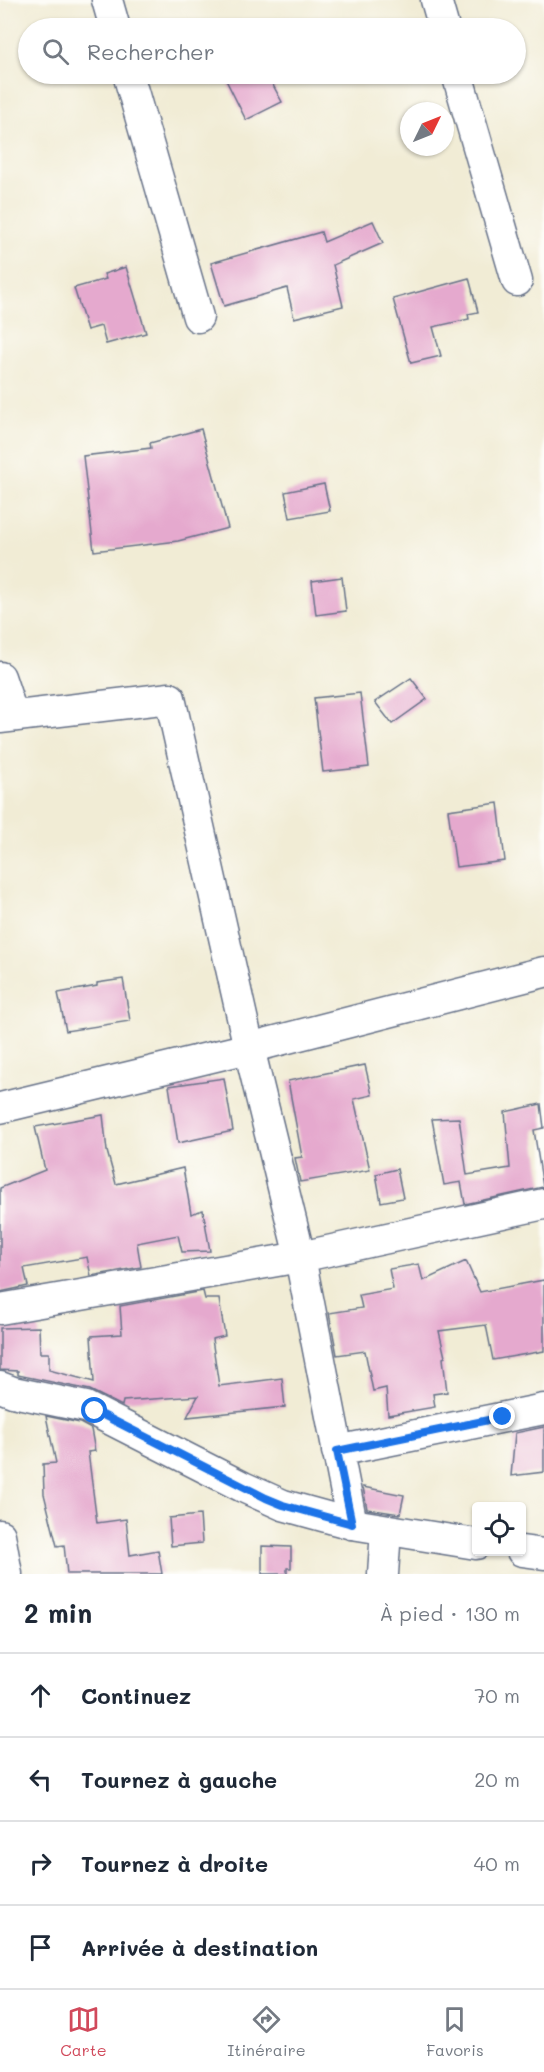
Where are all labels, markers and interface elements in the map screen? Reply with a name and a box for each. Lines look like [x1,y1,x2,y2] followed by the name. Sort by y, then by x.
[18,18,526,84] search box
[39,35,72,68] icon: search
[87,37,215,66] text: Rechercher
[400,102,454,156] north arrow
[81,1397,107,1423] route start
[489,1403,515,1429] route end
[472,1502,526,1556] map controls
[472,1502,526,1556] button: locate
[24,1596,92,1630] text: 2 min
[379,1600,520,1626] text: À pied · 130 m
[24,1679,57,1712] icon: ahead
[81,1681,191,1710] text: Continuez
[474,1682,520,1708] text: 70 m
[24,1763,57,1796] icon: left
[81,1765,277,1794] text: Tournez à gauche
[474,1766,520,1792] text: 20 m
[24,1847,57,1880] icon: right
[81,1849,268,1878] text: Tournez à droite
[474,1850,520,1876] text: 40 m
[24,1931,57,1964] icon: arrive
[81,1933,318,1962] text: Arrivée à destination
[60,2003,107,2060] tab: Carte
[227,2003,306,2060] tab: Itinéraire
[426,2003,484,2060] tab: Favoris

